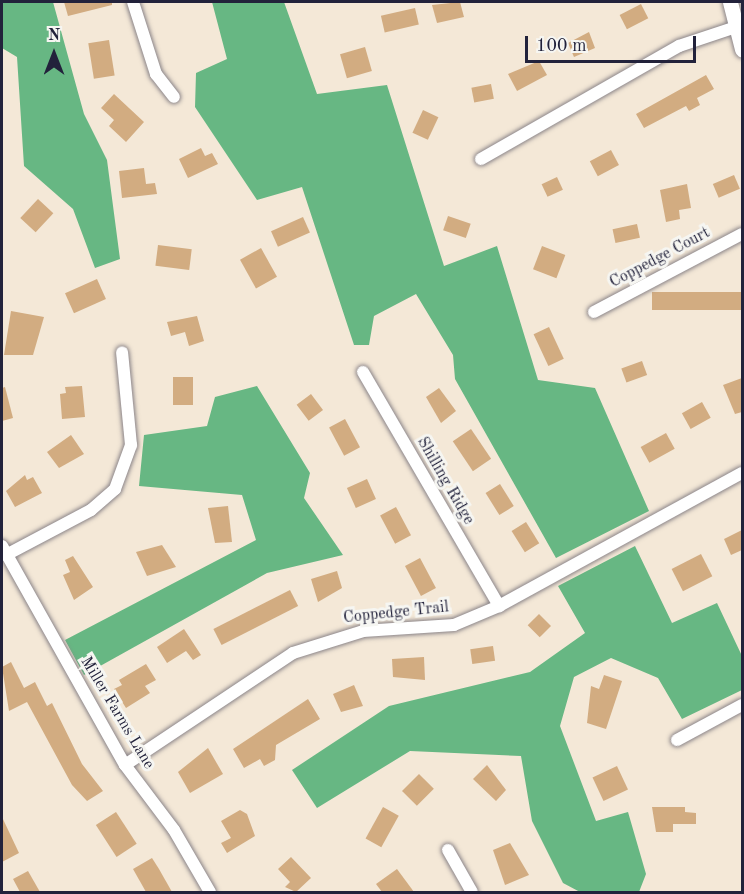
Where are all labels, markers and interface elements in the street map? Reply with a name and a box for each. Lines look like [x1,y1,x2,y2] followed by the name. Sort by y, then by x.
[24,24,84,84] north arrow
[528,24,699,62] scale bar
[48,28,60,44] text: N
[536,37,587,55] text: 100 m
[607,224,713,292] street label: Coppedge Court
[412,434,478,528] street label: Shilling Ridge
[342,598,450,628] street label: Coppedge Trail
[76,653,158,773] street label: Miller Farms Lane

